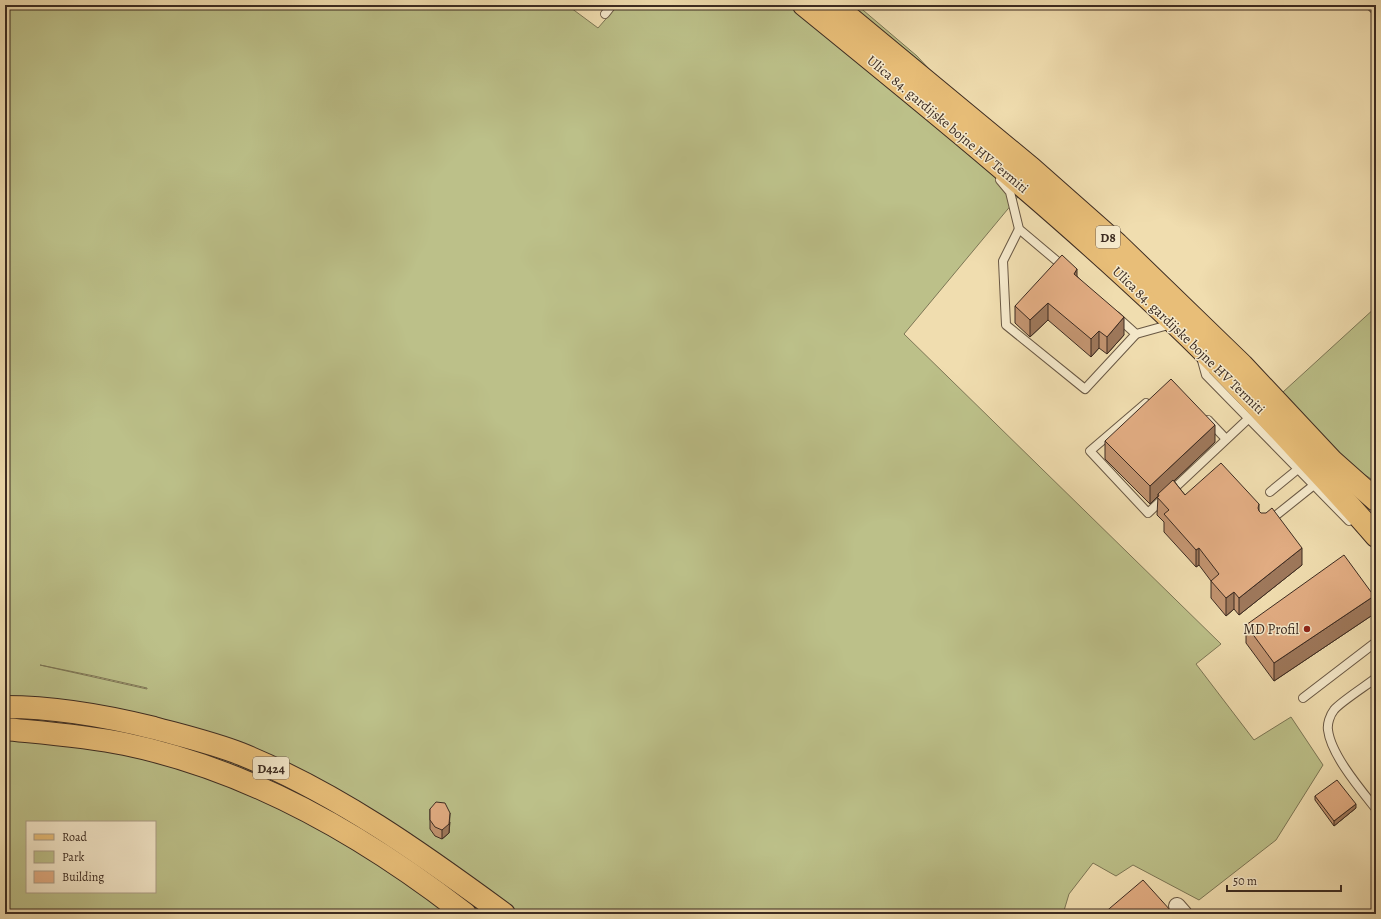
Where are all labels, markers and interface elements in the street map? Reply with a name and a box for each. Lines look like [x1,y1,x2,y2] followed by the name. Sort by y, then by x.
[863,51,1033,198] street label: Ulica 84. gardijske bojne HV Termiti
[1096,226,1120,248] road number: D8
[1108,262,1269,419] street label: Ulica 84. gardijske bojne HV Termiti
[1243,620,1300,639] place label: MD Profil
[1302,624,1312,634] marker: MD Profil
[253,757,289,779] road number: D424
[26,821,156,893] legend
[62,829,88,845] text: Road
[62,849,85,865] text: Park
[1227,867,1341,893] scale bar
[62,869,104,885] text: Building
[1233,873,1257,889] text: 50 m

